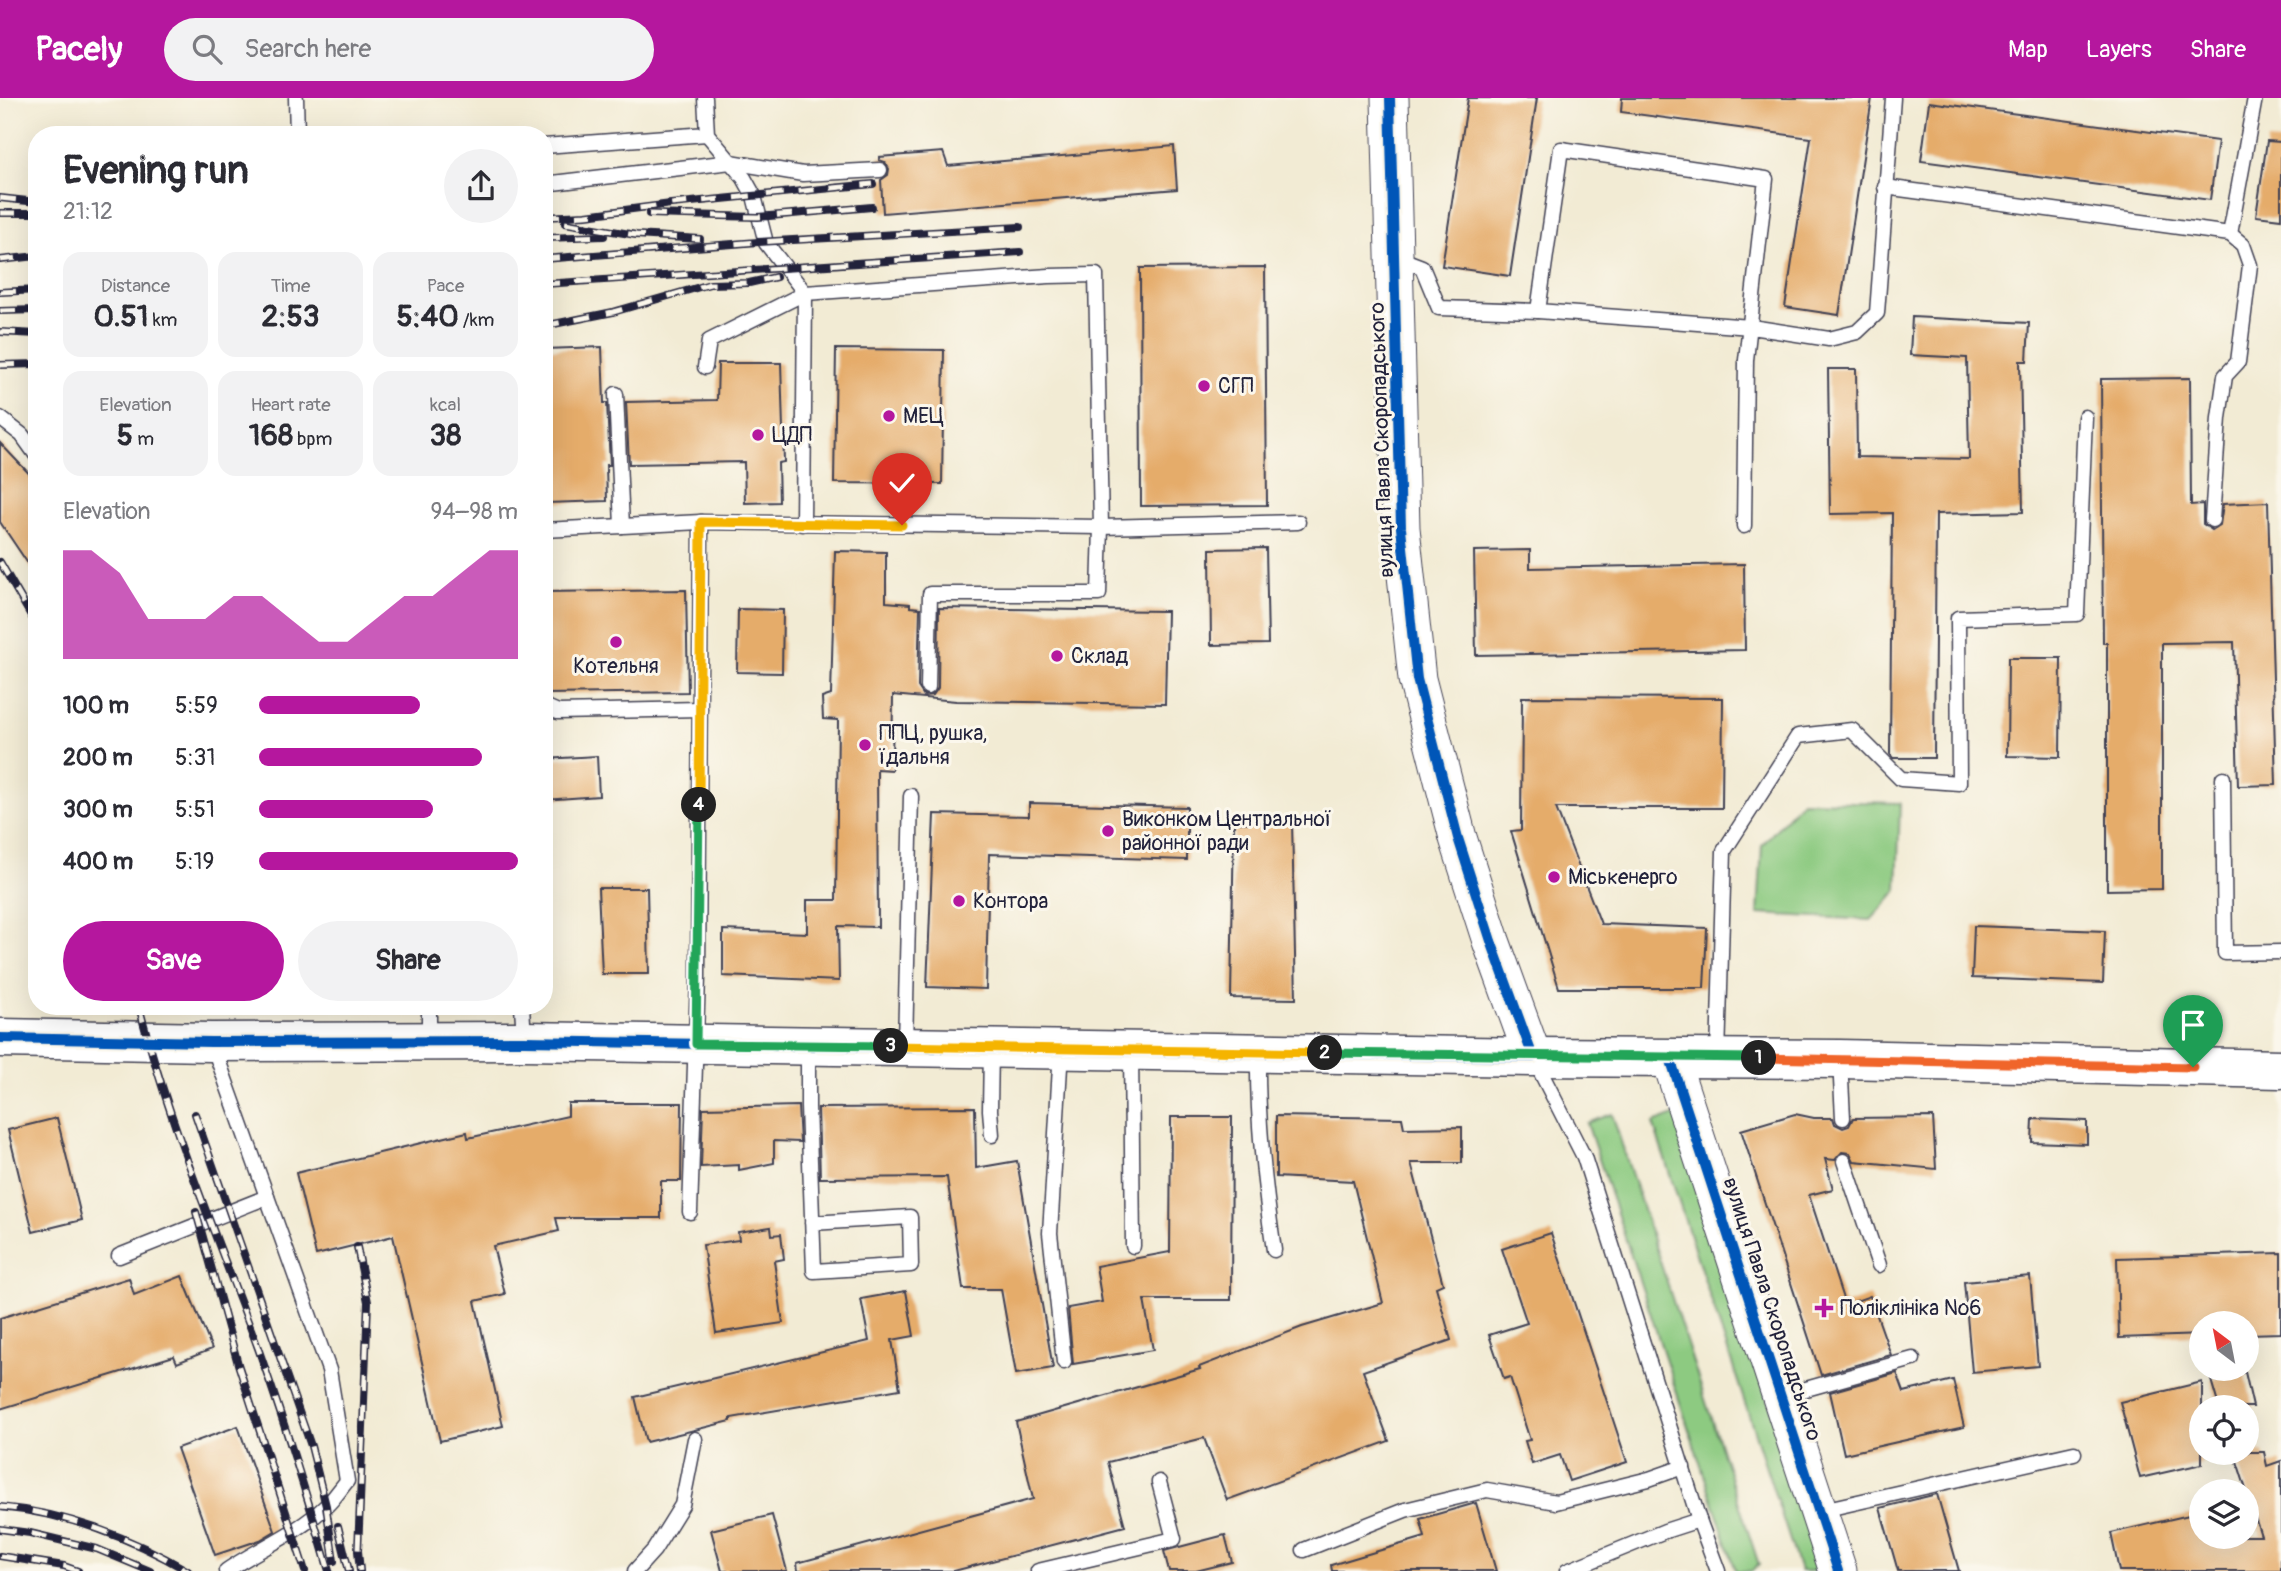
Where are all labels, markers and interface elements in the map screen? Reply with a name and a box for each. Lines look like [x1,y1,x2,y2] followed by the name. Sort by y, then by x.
[164,18,654,81] search box
[35,29,122,70] text: Pacely
[188,30,226,68] icon: search
[244,33,371,65] text: Search here
[2008,35,2048,64] text: Map
[2086,35,2152,64] text: Layers
[2190,35,2246,64] text: Share
[63,147,249,195] text: Evening run
[444,149,518,223] button: share
[63,197,113,226] text: 21:12
[101,274,170,298] text: Distance
[271,274,310,298] text: Time
[427,274,464,298] text: Pace
[94,298,149,335] text: 0.51
[262,298,319,335] text: 2:53
[397,298,459,335] text: 5:40
[1364,302,1400,578] street label: вулиця Павла Скоропадського
[149,308,177,332] text: km
[459,308,494,332] text: /km
[1218,373,1254,400] place label: СГП
[1196,378,1212,394] marker: СГП
[99,393,172,417] text: Elevation
[250,393,331,417] text: Heart rate
[430,393,461,417] text: kcal
[903,403,944,430] place label: МЕЦ
[881,408,897,424] marker: МЕЦ
[117,417,133,454] text: 5
[249,417,293,454] text: 168
[430,417,461,454] text: 38
[772,422,812,449] place label: ЦДП
[133,427,154,451] text: m
[293,427,332,451] text: bpm
[750,427,766,443] marker: ЦДП
[872,453,932,525] pin
[883,464,921,502] icon: check
[63,497,151,526] text: Elevation
[430,497,518,526] text: 94–98 m
[608,634,624,650] marker: Котельня
[1071,643,1129,670] place label: Склад
[1049,648,1065,664] marker: Склад
[573,653,659,680] place label: Котельня
[63,691,129,720] text: 100 m
[175,691,218,720] text: 5:59
[879,720,987,771] place label: ППЦ, рушка, їдальня
[857,737,873,753] marker: ППЦ, рушка, їдальня
[63,743,133,772] text: 200 m
[175,743,215,772] text: 5:31
[682,788,716,822] pin: 4
[693,792,704,816] text: 4
[63,795,133,824] text: 300 m
[175,795,215,824] text: 5:51
[1122,806,1332,857] place label: Виконком Центральної районної ради
[1100,823,1116,839] marker: Виконком Центральної районної ради
[63,847,133,876] text: 400 m
[175,847,214,876] text: 5:19
[1568,864,1678,891] place label: Міськенерго
[1546,869,1562,885] marker: Міськенерго
[973,888,1048,915] place label: Контора
[951,893,967,909] marker: Контора
[63,921,284,1001] button: Save
[298,921,518,1001] button: Share
[2163,995,2223,1067] pin
[2174,1006,2212,1044] icon: arrive
[874,1028,908,1063] pin: 3
[885,1033,896,1057] text: 3
[1308,1035,1342,1070] pin: 2
[1319,1040,1330,1064] text: 2
[1742,1040,1776,1076] pin: 1
[1755,1045,1762,1069] text: 1
[1717,1174,1827,1444] street label: вулиця Павла Скоропадського
[1840,1295,1981,1322] place label: Поліклініка №6
[1814,1298,1834,1318] marker: Поліклініка №6
[2189,1311,2259,1381] north arrow
[2189,1311,2259,1549] map controls
[2189,1395,2259,1465] button: locate
[2189,1479,2259,1549] button: layers

